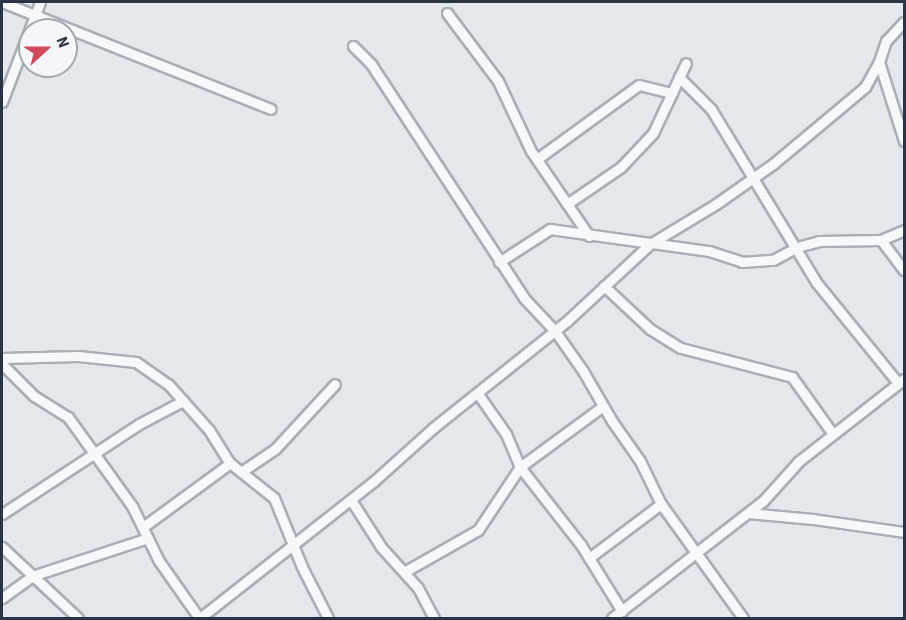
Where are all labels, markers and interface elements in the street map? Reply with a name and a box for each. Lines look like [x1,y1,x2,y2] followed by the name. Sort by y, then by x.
[18,18,78,78] north arrow
[51,33,75,51] text: N

